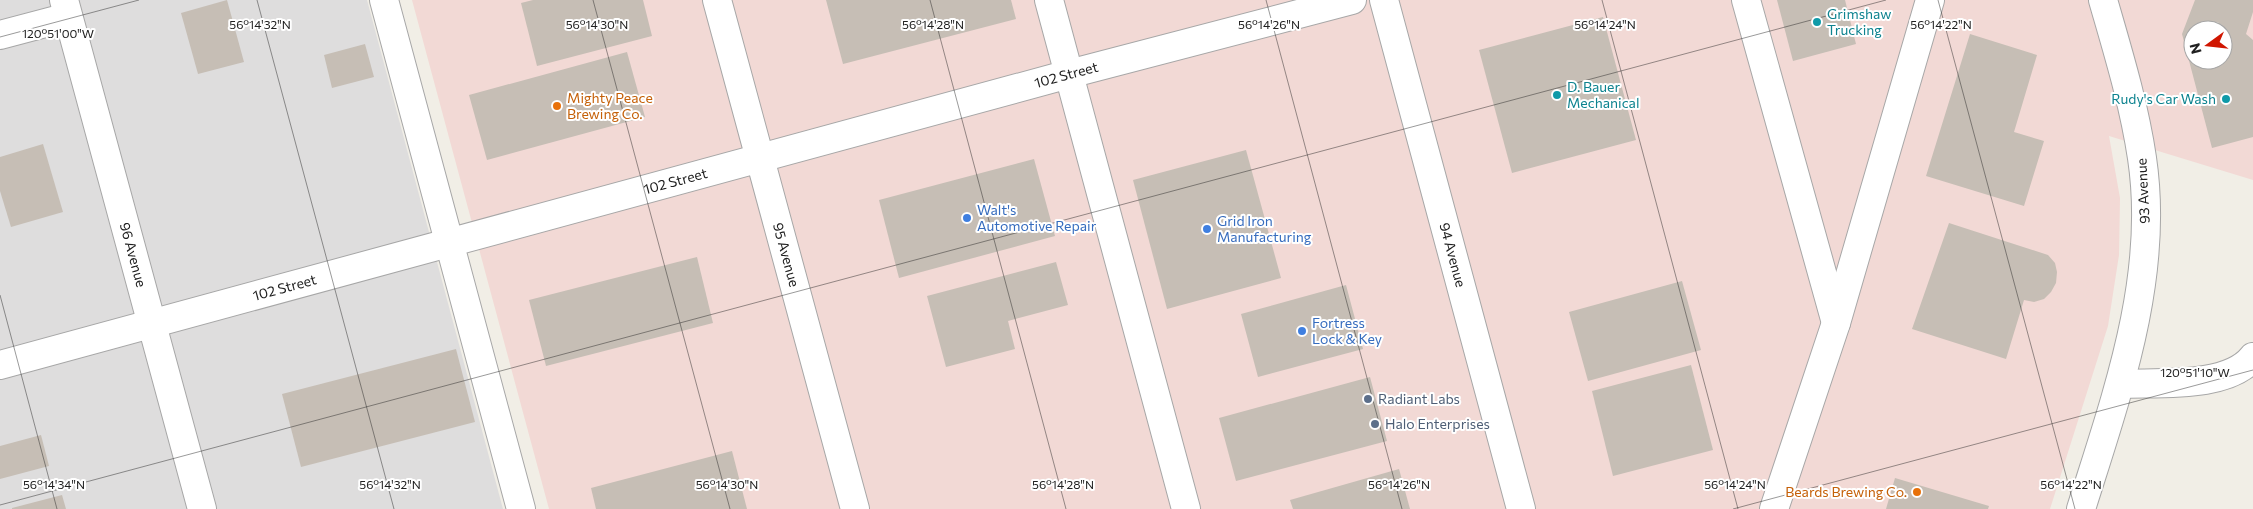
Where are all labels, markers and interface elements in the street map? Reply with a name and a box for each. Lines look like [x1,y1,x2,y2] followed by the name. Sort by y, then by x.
[1827,5,1891,38] place label: Grimshaw Trucking
[1811,16,1823,28] marker: Grimshaw Trucking
[229,17,291,31] text: 56°14'32"N
[566,17,628,31] text: 56°14'30"N
[902,17,964,31] text: 56°14'28"N
[1238,17,1300,31] text: 56°14'26"N
[1574,17,1636,31] text: 56°14'24"N
[1910,17,1972,31] text: 56°14'22"N
[2183,20,2233,70] north arrow
[22,26,94,40] text: 120°51'00"W
[2185,41,2205,56] text: N
[1032,58,1100,91] street label: 102 Street
[1567,78,1639,111] place label: D. Bauer Mechanical
[567,89,653,122] place label: Mighty Peace Brewing Co.
[1551,89,1563,101] marker: D. Bauer Mechanical
[2111,90,2216,107] place label: Rudy's Car Wash
[2220,93,2232,105] marker: Rudy's Car Wash
[551,100,563,112] marker: Mighty Peace Brewing Co.
[2132,158,2153,224] street label: 93 Avenue
[642,164,709,197] street label: 102 Street
[977,201,1097,234] place label: Walt's Automotive Repair
[961,212,973,224] marker: Walt's Automotive Repair
[1217,212,1312,245] place label: Grid Iron Manufacturing
[117,220,150,289] street label: 96 Avenue
[770,221,803,289] street label: 95 Avenue
[1436,221,1470,289] street label: 94 Avenue
[1201,223,1213,235] marker: Grid Iron Manufacturing
[251,270,318,304] street label: 102 Street
[1312,314,1382,347] place label: Fortress Lock & Key
[1296,325,1308,337] marker: Fortress Lock & Key
[2160,365,2230,379] text: 120°51'10"W
[1378,390,1460,407] place label: Radiant Labs
[1362,393,1374,405] marker: Radiant Labs
[1385,415,1490,432] place label: Halo Enterprises
[1369,418,1381,430] marker: Halo Enterprises
[23,477,85,491] text: 56°14'34"N
[359,477,421,491] text: 56°14'32"N
[696,477,758,491] text: 56°14'30"N
[1032,477,1094,491] text: 56°14'28"N
[1368,477,1430,491] text: 56°14'26"N
[1704,477,1766,491] text: 56°14'24"N
[2040,477,2102,491] text: 56°14'22"N
[1785,483,1907,500] place label: Beards Brewing Co.
[1911,486,1923,498] marker: Beards Brewing Co.

